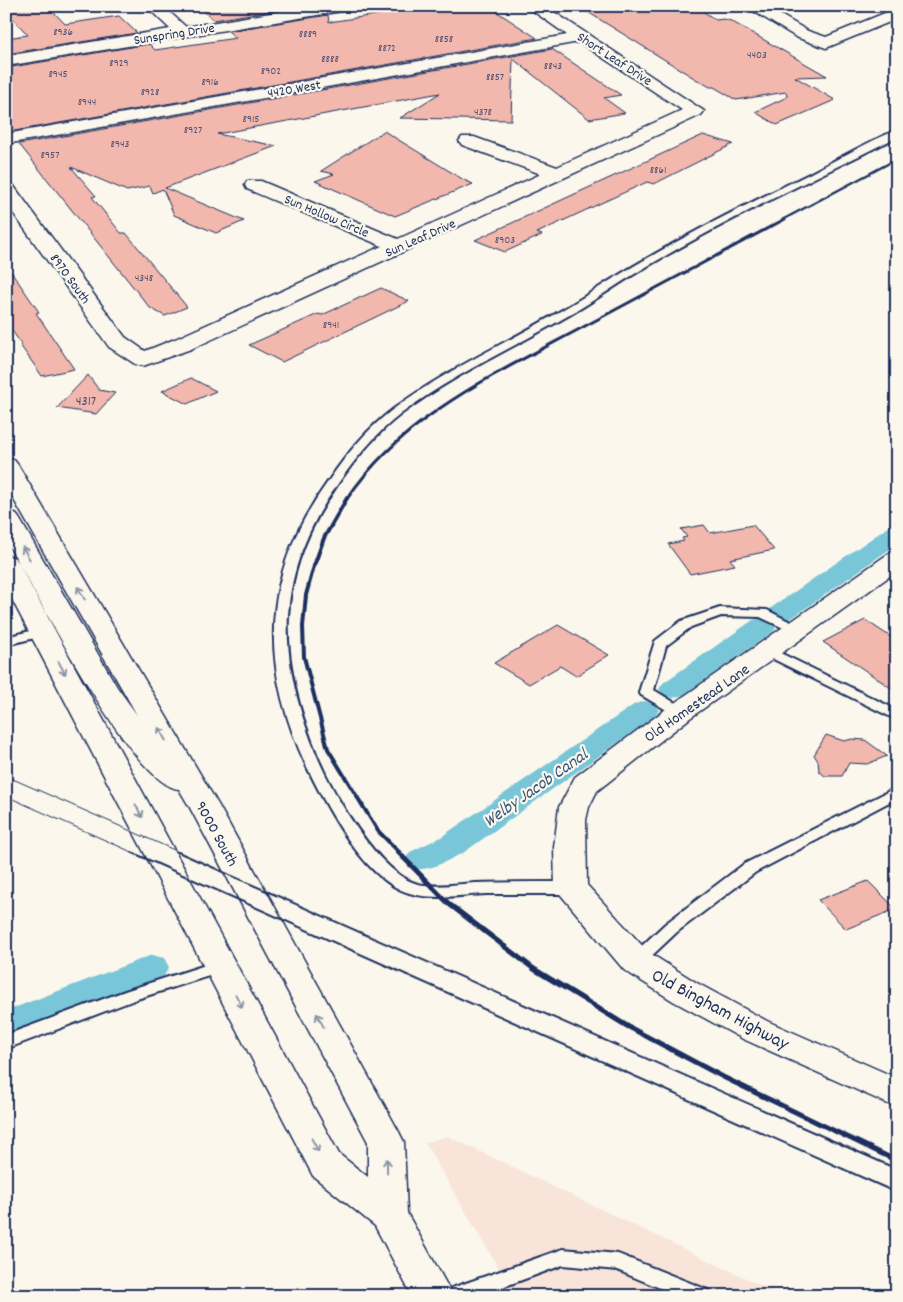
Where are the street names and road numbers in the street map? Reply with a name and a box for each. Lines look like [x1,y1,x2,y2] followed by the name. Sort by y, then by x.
[132,19,216,51] street label: Sunspring Drive
[572,28,655,91] street label: Short Leaf Drive
[266,75,323,104] street label: 4420 West
[281,190,372,244] street label: Sun Hollow Circle
[382,214,459,263] street label: Sun Leaf Drive
[44,250,95,309] street label: 8970 South
[640,659,755,749] street label: Old Homestead Lane
[188,797,243,871] street label: 9000 South
[646,963,793,1059] street label: Old Bingham Highway

